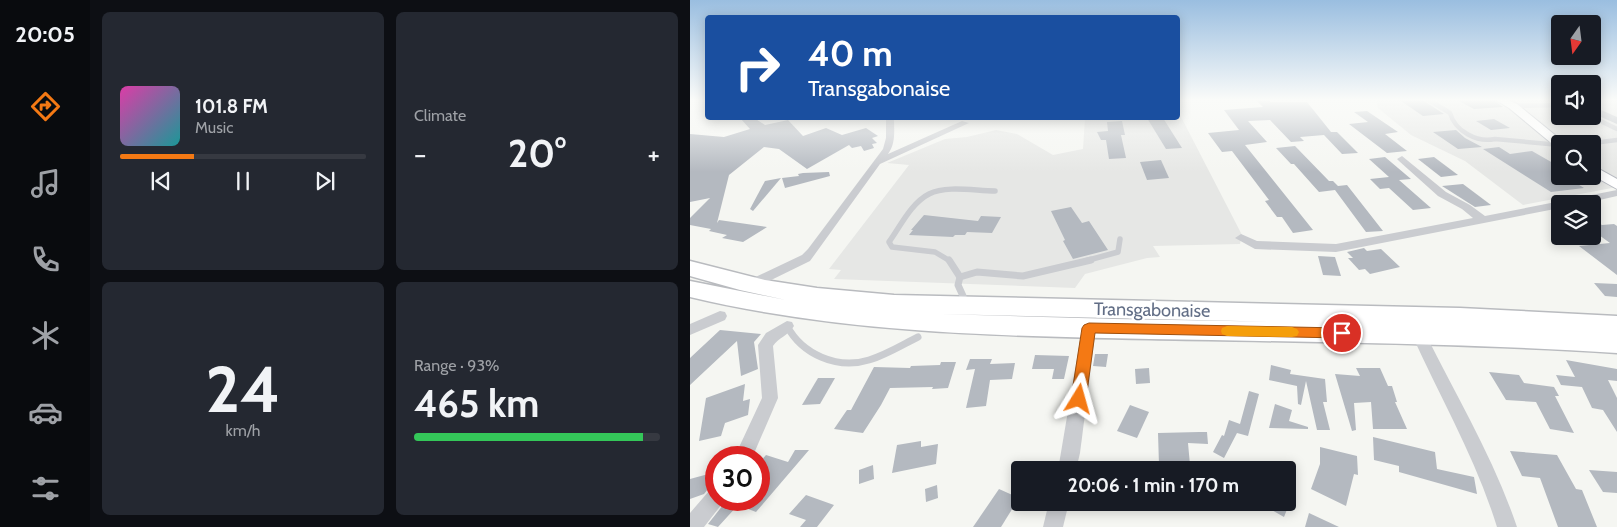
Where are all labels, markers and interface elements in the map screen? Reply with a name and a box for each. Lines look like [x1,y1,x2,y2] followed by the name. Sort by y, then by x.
[1551,15,1601,65] north arrow
[1551,15,1601,245] map controls
[15,21,75,48] text: 20:05
[808,32,893,75] text: 40 m
[725,35,790,100] icon: right
[808,75,950,102] text: Transgabonaise
[1551,75,1601,125] button: sound
[28,89,63,124] icon: directions
[195,95,268,118] text: 101.8 FM
[414,106,466,125] text: Climate
[195,118,233,137] text: Music
[508,130,566,177] text: 20°
[1551,135,1601,185] button: search
[414,137,426,171] text: −
[648,137,660,171] text: +
[28,166,63,201] icon: music
[147,167,175,195] icon: previous
[229,167,257,195] icon: pause
[311,167,339,195] icon: next
[1551,195,1601,245] button: layers
[28,242,63,277] icon: phone
[1094,298,1210,322] street label: Transgabonaise
[1321,312,1363,354] pin
[28,318,63,353] icon: climate
[1328,319,1356,347] icon: arrive
[206,349,280,428] text: 24
[414,356,500,375] text: Range · 93%
[1052,372,1104,424] position arrow
[414,380,539,427] text: 465 km
[28,395,63,430] icon: car
[225,421,261,440] text: km/h
[705,446,770,511] speed limit sign: 30
[28,471,63,506] icon: filters
[1068,474,1239,497] text: 20:06 · 1 min · 170 m

